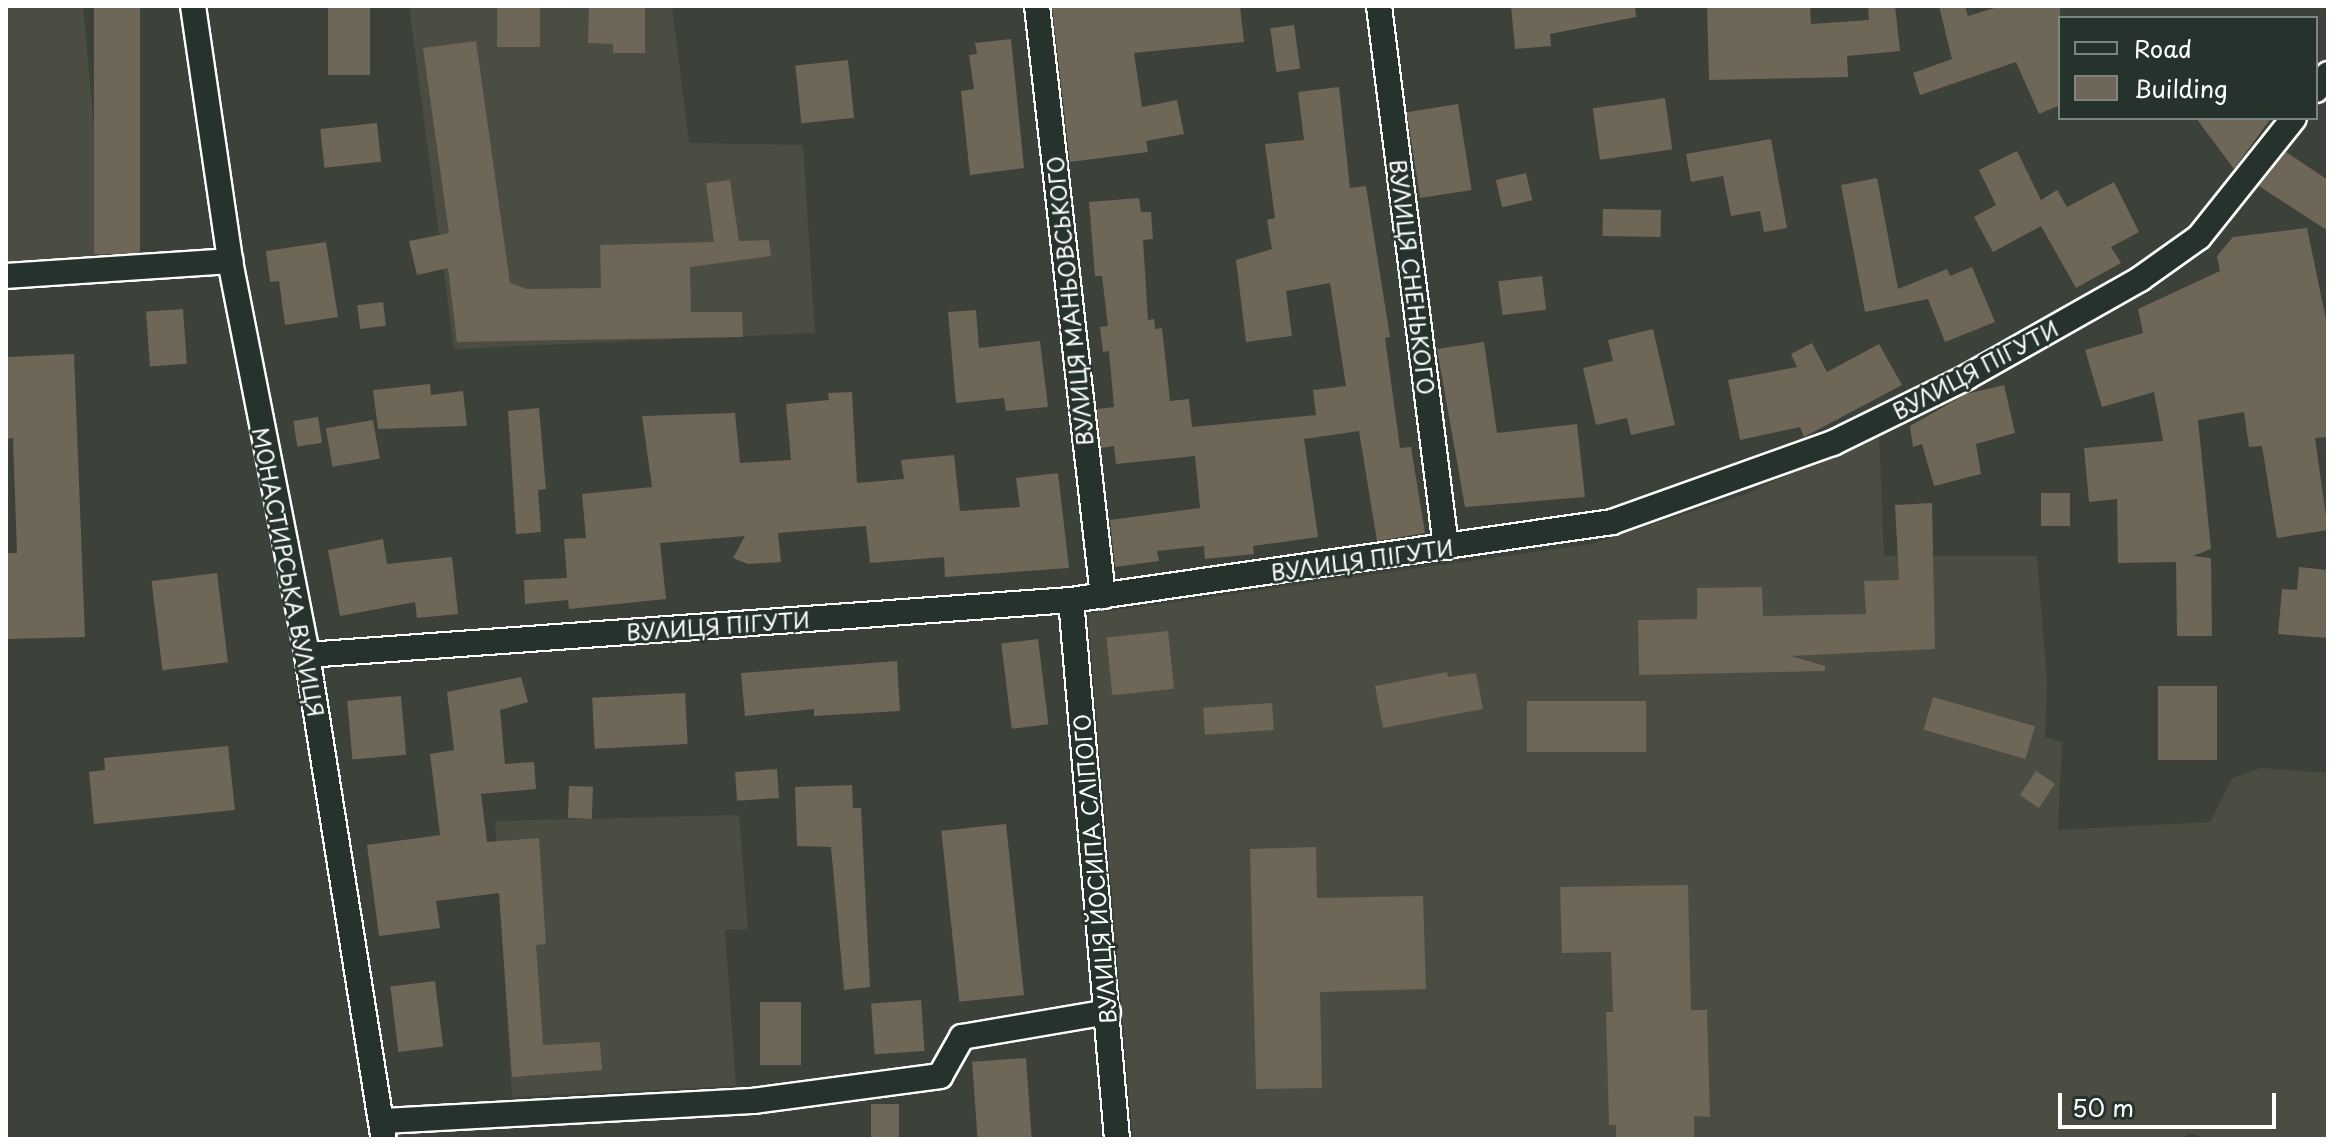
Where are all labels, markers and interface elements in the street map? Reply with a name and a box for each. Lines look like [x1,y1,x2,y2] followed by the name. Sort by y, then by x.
[2058,16,2318,120] legend
[2134,30,2192,66] text: Road
[2134,70,2228,106] text: Building
[1041,154,1097,448] street label: ВУЛИЦЯ МАНЬОВСЬКОГО
[1385,157,1441,397] street label: ВУЛИЦЯ СНЕНЬКОГО
[1887,314,2063,424] street label: ВУЛИЦЯ ПІГУТИ
[248,425,330,719] street label: МОНАСТИРСЬКА ВУЛИЦЯ
[1269,533,1455,585] street label: ВУЛИЦЯ ПІГУТИ
[625,605,811,645] street label: ВУЛИЦЯ ПІГУТИ
[1067,711,1121,1027] street label: ВУЛИЦЯ ЙОСИПА СЛІПОГО
[2062,1077,2280,1127] scale bar
[2072,1089,2134,1125] text: 50 m

